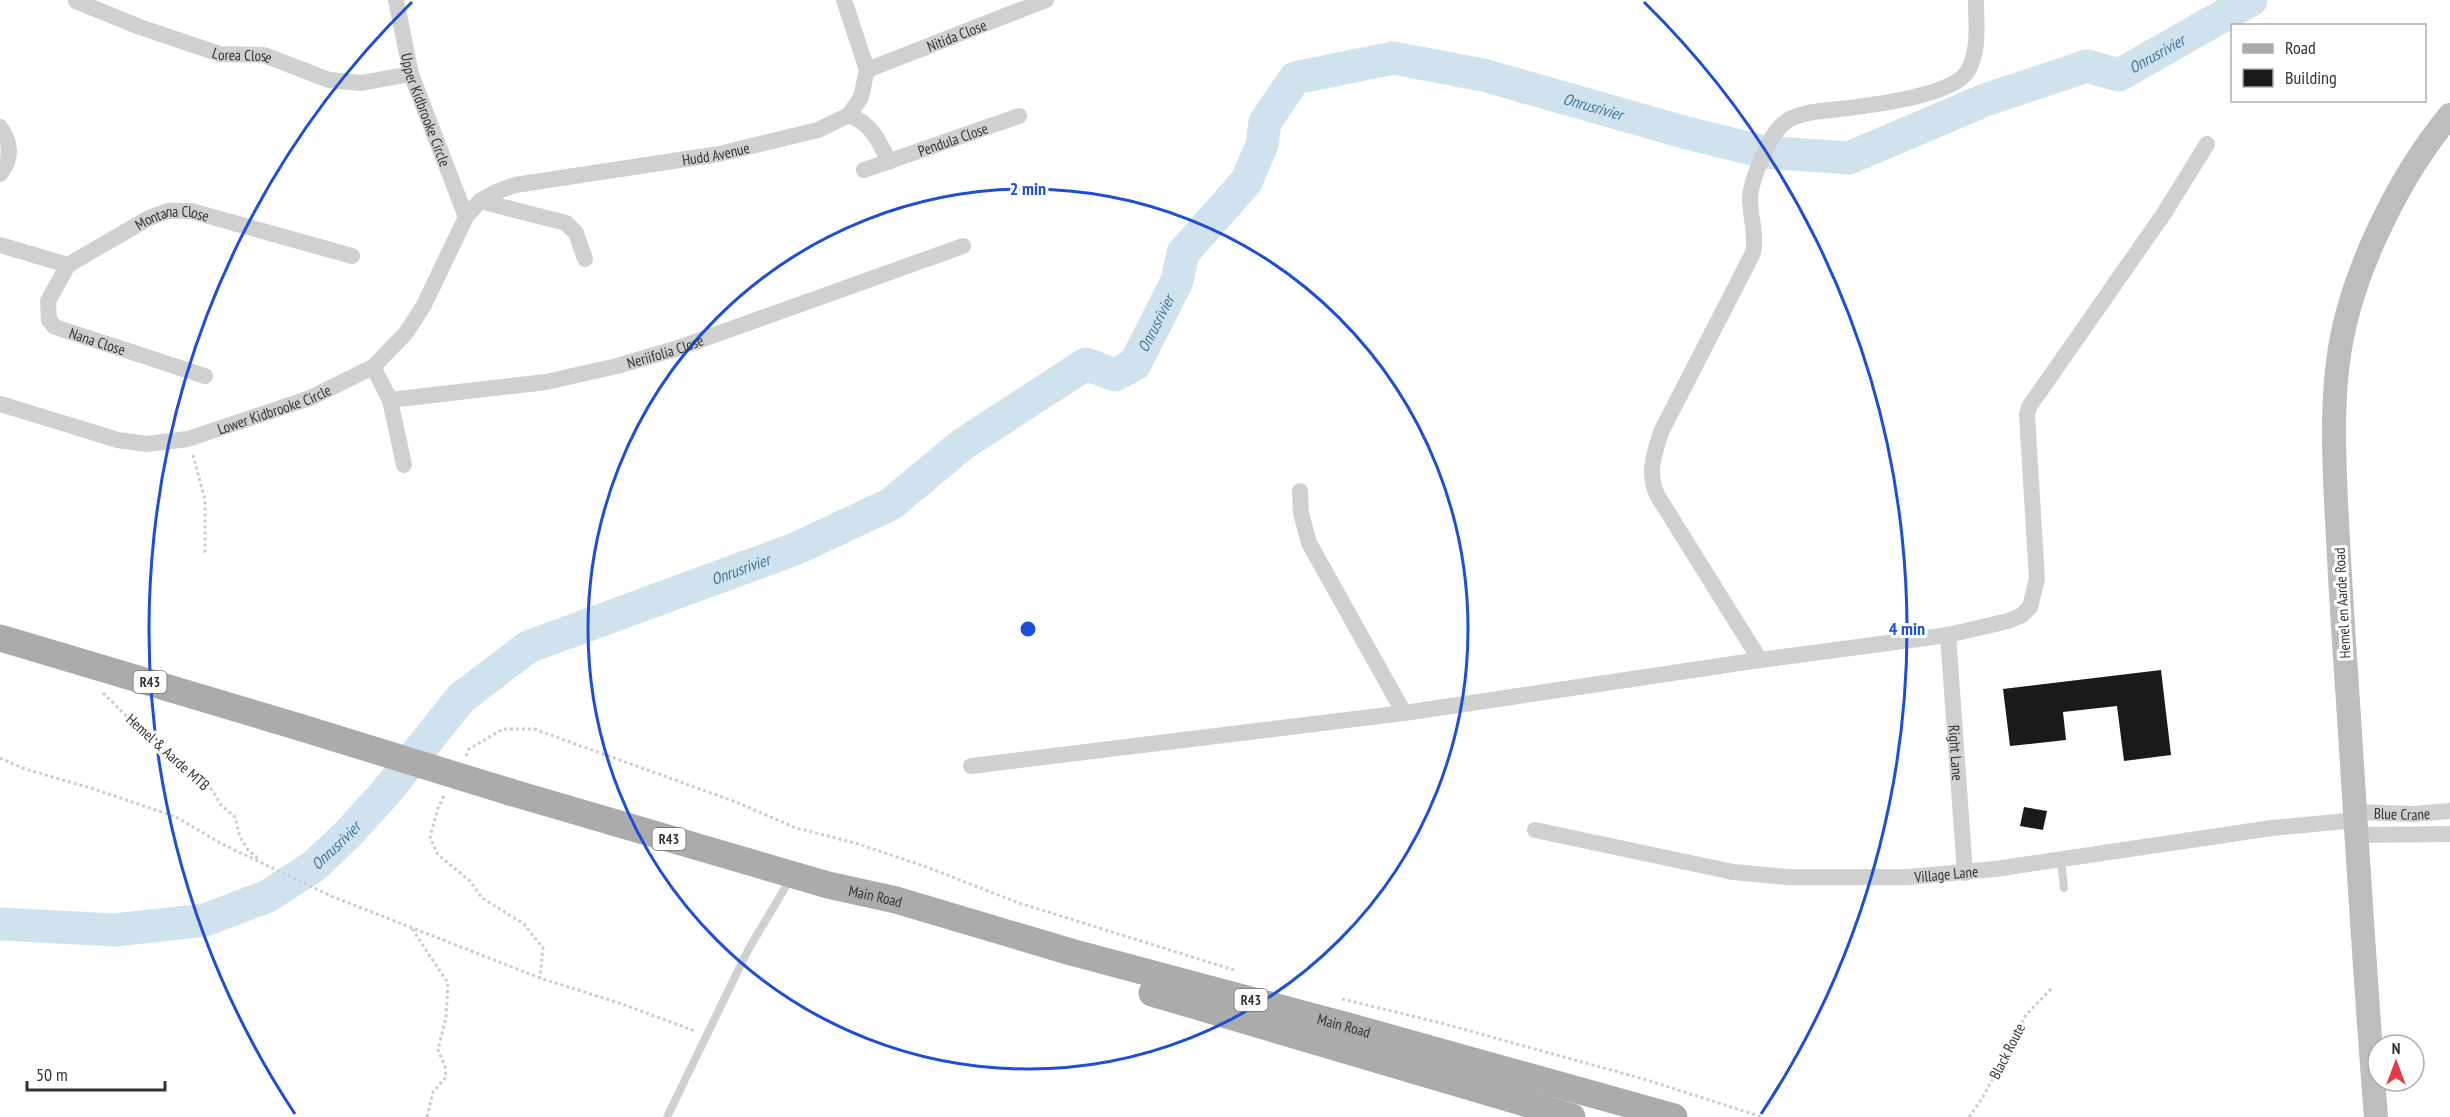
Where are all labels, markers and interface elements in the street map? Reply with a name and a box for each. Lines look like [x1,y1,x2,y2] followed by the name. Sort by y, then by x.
[924,15,989,55] street label: Nitida Close
[2231,24,2426,102] legend
[2125,29,2190,77] water label: Onrusrivier
[2285,36,2316,59] text: Road
[210,43,275,67] street label: Lorea Close
[397,51,455,169] street label: Upper Kidbrooke Circle
[2285,66,2337,89] text: Building
[1561,88,1628,125] water label: Onrusrivier
[915,118,990,160] street label: Pendula Close
[681,137,751,169] street label: Hudd Avenue
[1010,177,1046,200] text: 2 min
[131,202,211,234] street label: Montana Close
[1133,289,1179,355] water label: Onrusrivier
[67,323,128,359] street label: Nana Close
[624,330,706,372] street label: Neriifolia Close
[215,380,334,438] street label: Lower Kidbrooke Circle
[2330,547,2354,659] street label: Hemel en Aarde Road
[708,548,775,589] water label: Onrusrivier
[1889,617,1925,640] text: 4 min
[1018,619,1038,639] centre of rings
[134,671,166,693] road number: R43
[122,710,214,794] street label: Hemel & Aarde MTB
[1945,724,1968,781] street label: Right Lane
[2374,803,2431,824] street label: Blue Crane
[307,815,366,874] water label: Onrusrivier
[652,828,686,850] road number: R43
[1912,861,1979,886] street label: Village Lane
[847,880,905,911] street label: Main Road
[1234,989,1268,1011] road number: R43
[1315,1009,1373,1041] street label: Main Road
[1985,1020,2029,1082] street label: Black Route
[2366,1033,2426,1093] north arrow
[2392,1038,2400,1058] text: N
[27,1054,165,1092] scale bar
[36,1063,68,1086] text: 50 m

